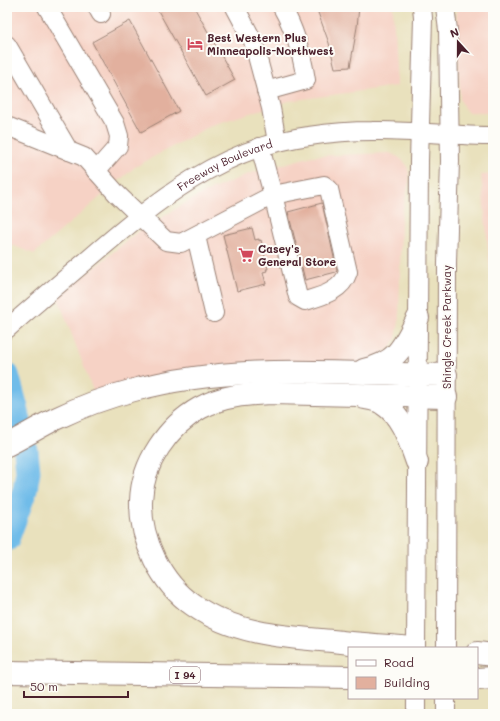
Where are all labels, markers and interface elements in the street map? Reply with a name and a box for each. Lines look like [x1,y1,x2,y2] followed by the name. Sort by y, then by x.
[438,22,478,62] north arrow
[448,24,461,41] text: N
[207,30,334,58] place label: Best Western Plus Minneapolis-Northwest
[186,35,204,53] hotel icon: Best Western Plus Minneapolis-Northwest
[174,136,274,194] street label: Freeway Boulevard
[258,241,336,269] place label: Casey's General Store
[237,246,255,264] supermarket icon: Casey's General Store
[439,265,454,389] street label: Shingle Creek Parkway
[348,647,478,699] legend
[384,654,414,670] text: Road
[170,667,200,683] road number: I 94
[24,673,128,699] scale bar
[384,674,430,690] text: Building
[30,678,58,694] text: 50 m

